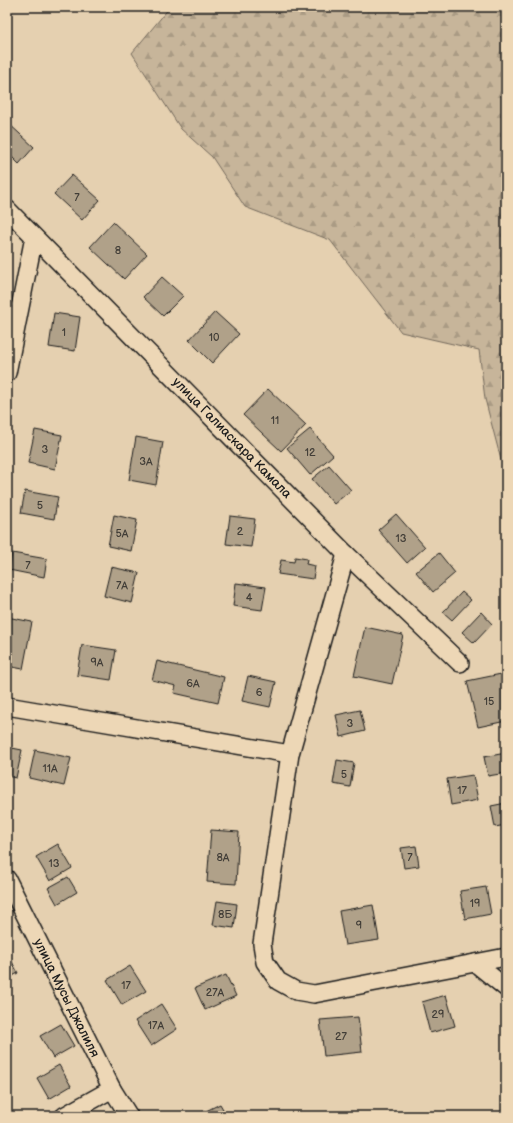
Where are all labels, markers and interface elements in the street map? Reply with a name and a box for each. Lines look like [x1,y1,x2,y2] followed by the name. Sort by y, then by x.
[74,191,80,204] house number: 7
[115,244,121,257] house number: 8
[62,326,66,339] house number: 1
[209,331,220,344] house number: 10
[169,374,295,502] street label: улица Галиаскара Камала
[271,414,279,427] house number: 11
[42,443,49,456] house number: 3
[305,446,316,459] house number: 12
[139,455,153,468] house number: 3А
[37,499,43,512] house number: 5
[237,525,244,538] house number: 2
[116,527,129,540] house number: 5А
[395,532,407,545] house number: 13
[25,559,31,572] house number: 7
[116,579,128,592] house number: 7А
[246,591,253,604] house number: 4
[90,656,104,669] house number: 9А
[186,677,200,690] house number: 6А
[256,686,263,699] house number: 6
[484,695,494,708] house number: 15
[347,717,354,730] house number: 3
[42,762,58,775] house number: 11А
[341,768,347,781] house number: 5
[457,784,467,797] house number: 17
[216,851,230,864] house number: 8А
[407,851,413,864] house number: 7
[48,857,60,870] house number: 13
[470,897,480,910] house number: 19
[218,908,232,921] house number: 8Б
[356,919,362,932] house number: 9
[30,936,103,1060] street label: улица Мусы Джалиля
[121,979,131,992] house number: 17
[206,986,225,999] house number: 27А
[432,1008,444,1021] house number: 29
[148,1019,164,1032] house number: 17А
[335,1030,348,1043] house number: 27

